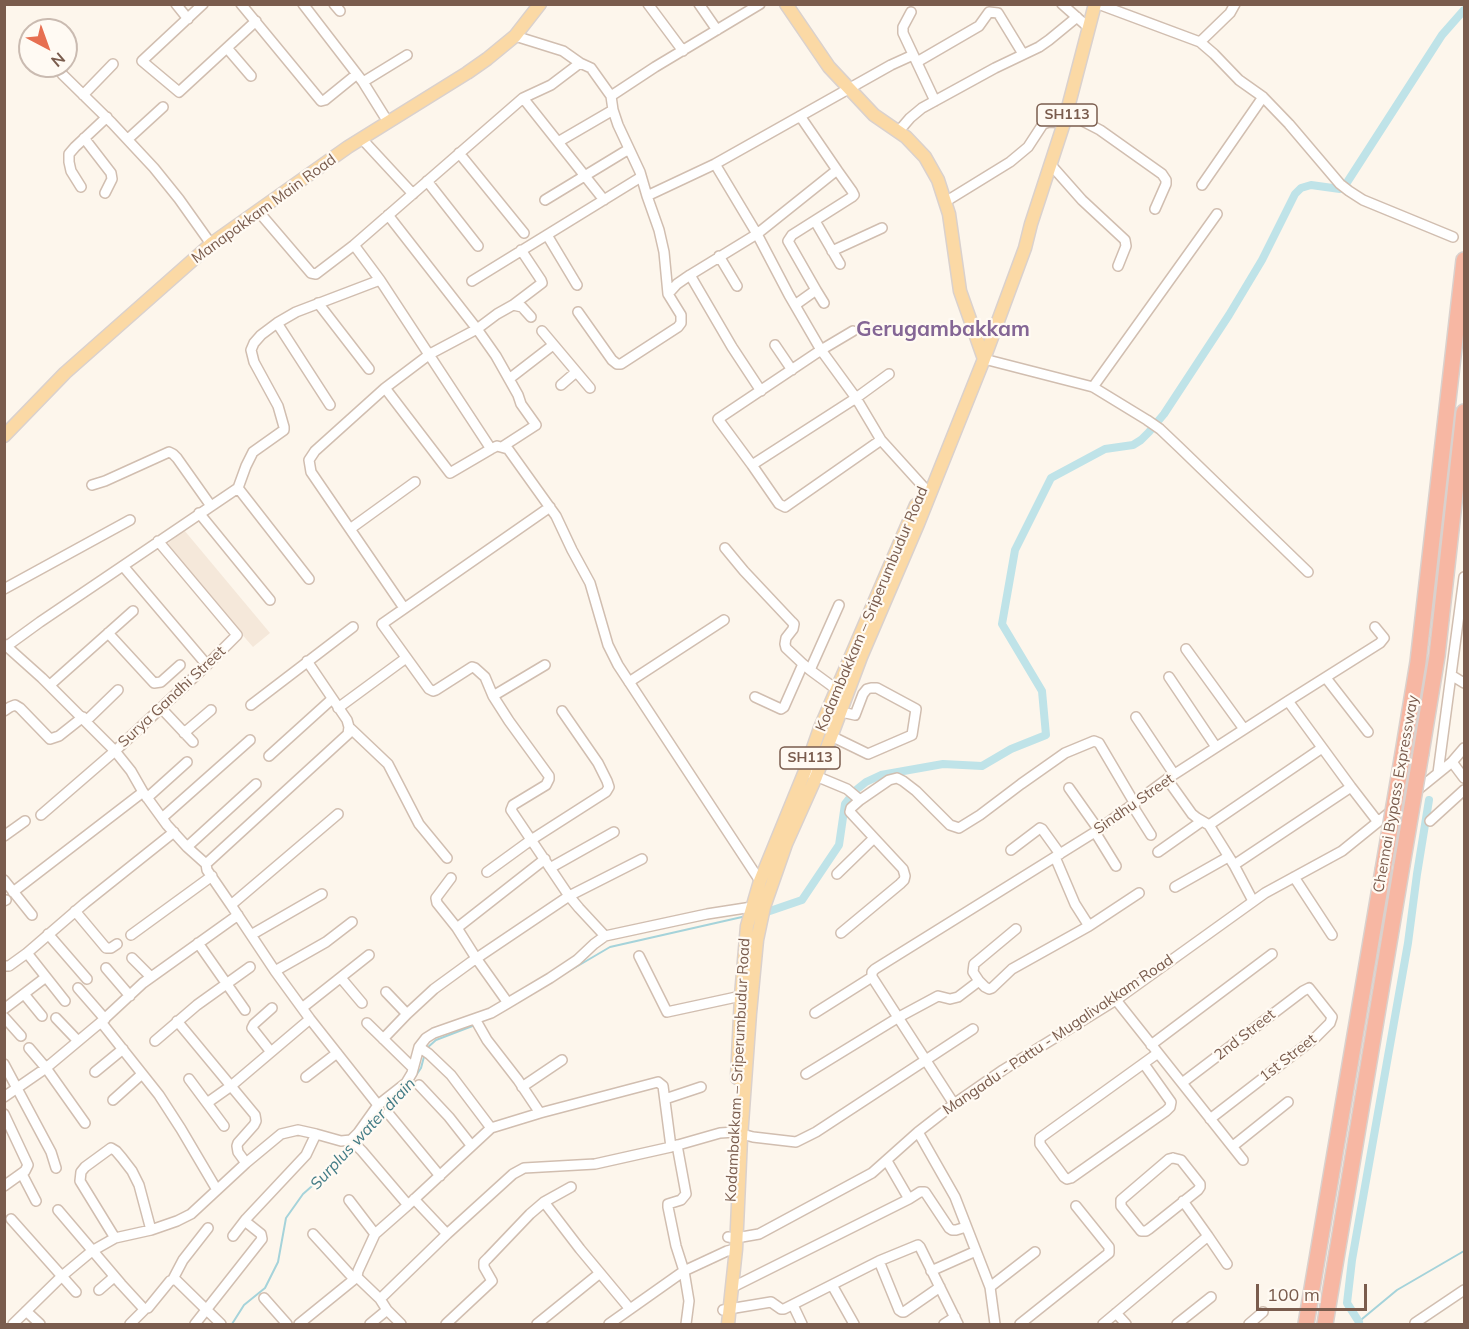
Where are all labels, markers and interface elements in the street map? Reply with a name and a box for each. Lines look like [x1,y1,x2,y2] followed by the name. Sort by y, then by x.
[18,18,78,78] north arrow
[47,49,70,72] text: N
[1037,104,1097,126] road number: SH113
[188,151,340,267] street label: Manapakkam Main Road
[856,317,1030,343] district label: Gerugambakkam
[812,484,932,734] street label: Kodambakkam – Sriperumbudur Road
[115,643,229,751] street label: Surya Gandhi Street
[1370,694,1422,894] street label: Chennai Bypass Expressway
[780,747,840,769] road number: SH113
[1091,770,1177,838] street label: Sindhu Street
[722,938,754,1202] street label: Kodambakkam – Sriperumbudur Road
[939,951,1177,1119] street label: Mangadu - Pattu - Mugalivakkam Road
[1211,1006,1279,1064] street label: 2nd Street
[1256,1030,1320,1086] street label: 1st Street
[306,1074,420,1194] water label: Surplus water drain
[1259,1272,1370,1310] scale bar
[1267,1283,1320,1306] text: 100 m

